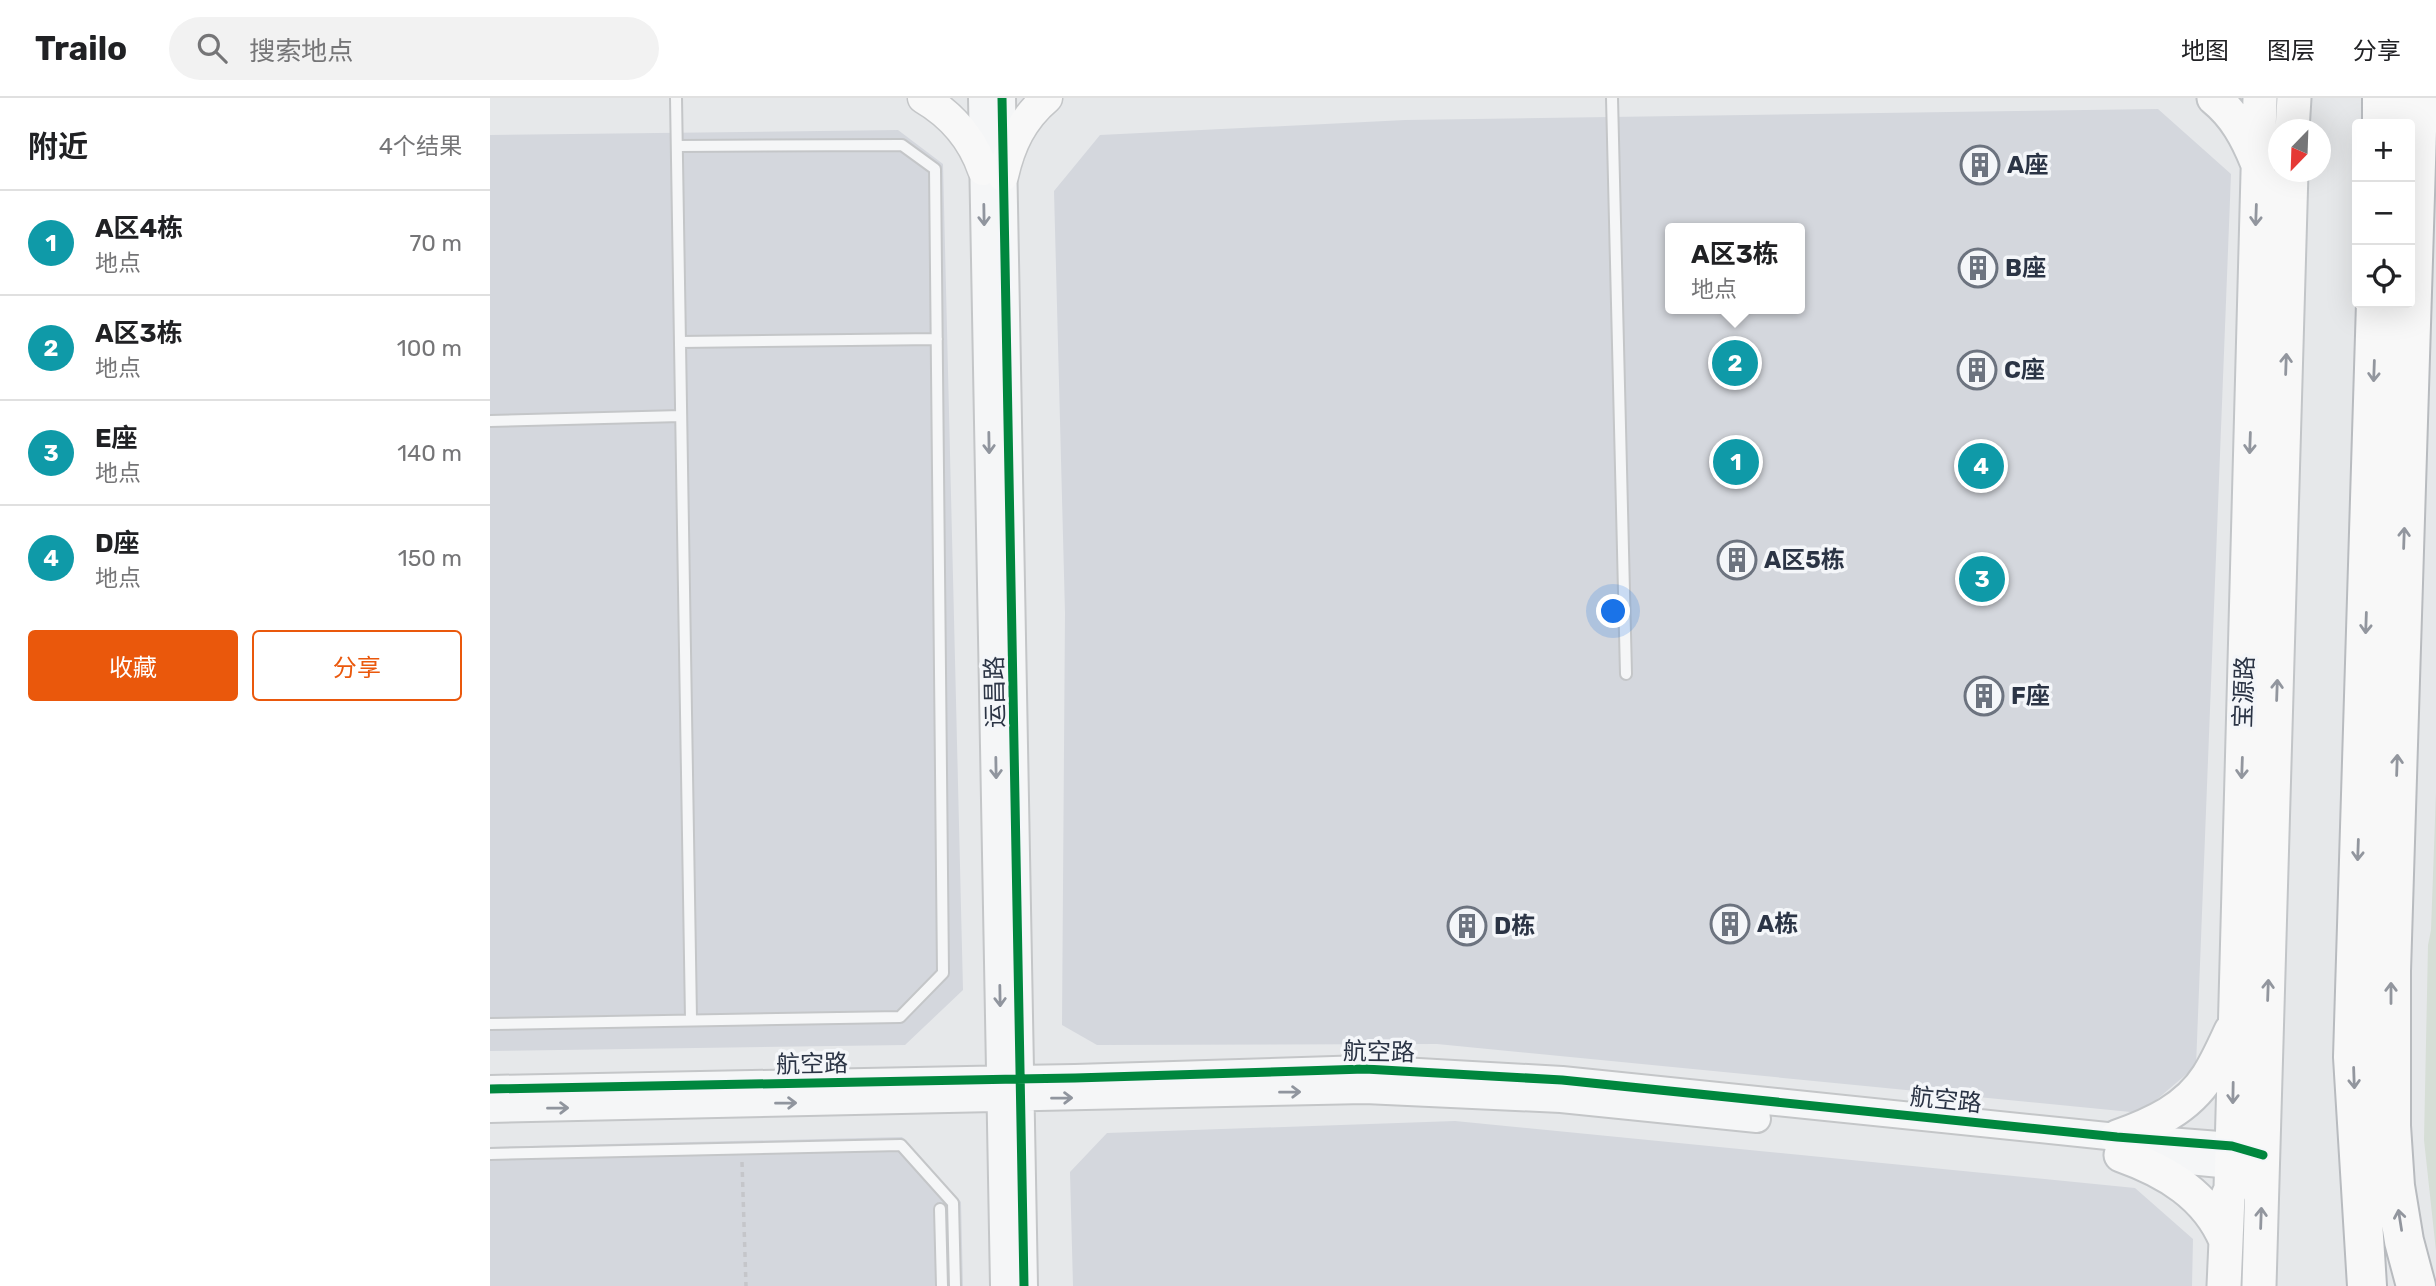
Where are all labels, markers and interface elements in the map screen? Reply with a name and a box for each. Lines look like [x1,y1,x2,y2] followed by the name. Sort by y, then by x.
[169,17,659,80] search box
[35,29,127,68] text: Trailo
[193,29,231,67] icon: search
[249,36,353,67] text: 搜索地点
[2181,37,2229,65] text: 地图
[2267,37,2315,65] text: 图层
[2353,37,2401,65] text: 分享
[2268,119,2331,182] north arrow
[2352,119,2415,308] map controls
[2352,119,2415,182] button: +
[28,129,88,165] text: 附近
[379,132,462,160] text: 4个结果
[1959,144,2001,186] building icon: A座
[2007,151,2048,179] place label: A座
[2352,182,2415,245] button: −
[977,203,991,226] one-way arrow
[2250,203,2263,226] one-way arrow
[95,213,183,244] text: A区4栋
[1665,223,1805,314] popup
[45,229,57,257] text: 1
[410,229,462,257] text: 70 m
[1691,239,1779,270] text: A区3栋
[2352,245,2415,308] button: locate
[1957,247,1999,289] building icon: B座
[95,249,141,277] text: 地点
[2005,254,2046,282] place label: B座
[1691,275,1737,303] text: 地点
[95,318,183,349] text: A区3栋
[44,334,58,362] text: 2
[397,334,462,362] text: 100 m
[1712,337,1758,389] pin: 2
[1956,349,1998,391] building icon: C座
[2279,353,2293,376] one-way arrow
[95,354,141,382] text: 地点
[2004,356,2045,384] place label: C座
[2367,359,2380,382] one-way arrow
[95,423,138,454] text: E座
[982,431,996,454] one-way arrow
[2244,431,2257,454] one-way arrow
[1713,436,1759,488] pin: 1
[43,439,59,467] text: 3
[397,439,462,467] text: 140 m
[1958,440,2004,492] pin: 4
[95,459,141,487] text: 地点
[2398,527,2411,550] one-way arrow
[95,528,140,559] text: D座
[1716,539,1758,581] building icon: A区5栋
[43,544,59,572] text: 4
[398,544,462,572] text: 150 m
[1764,546,1845,574] place label: A区5栋
[1959,553,2005,605] pin: 3
[95,564,141,592] text: 地点
[1596,594,1630,628] your location
[2359,611,2372,634] one-way arrow
[28,630,238,701] button: 收藏
[252,630,462,701] button: 分享
[980,656,1010,728] street label: 运昌路
[2229,656,2259,728] street label: 宝源路
[1963,675,2005,717] building icon: F座
[2270,678,2283,701] one-way arrow
[2011,682,2050,710] place label: F座
[2391,754,2404,777] one-way arrow
[989,756,1002,779] one-way arrow
[2235,756,2248,779] one-way arrow
[2352,838,2365,861] one-way arrow
[1709,903,1751,945] building icon: A栋
[1446,905,1488,947] building icon: D栋
[1757,910,1798,938] place label: A栋
[1494,912,1535,940] place label: D栋
[2262,979,2275,1002] one-way arrow
[2384,982,2398,1005] one-way arrow
[994,984,1007,1007] one-way arrow
[1343,1037,1415,1067] street label: 航空路
[776,1049,848,1079] street label: 航空路
[2347,1066,2360,1089] one-way arrow
[1909,1082,1983,1118] street label: 航空路
[2227,1082,2240,1105] one-way arrow
[1278,1085,1301,1098] one-way arrow
[1050,1091,1073,1104] one-way arrow
[774,1097,797,1110] one-way arrow
[546,1101,569,1115] one-way arrow
[2255,1207,2268,1230] one-way arrow
[2393,1209,2406,1232] one-way arrow

